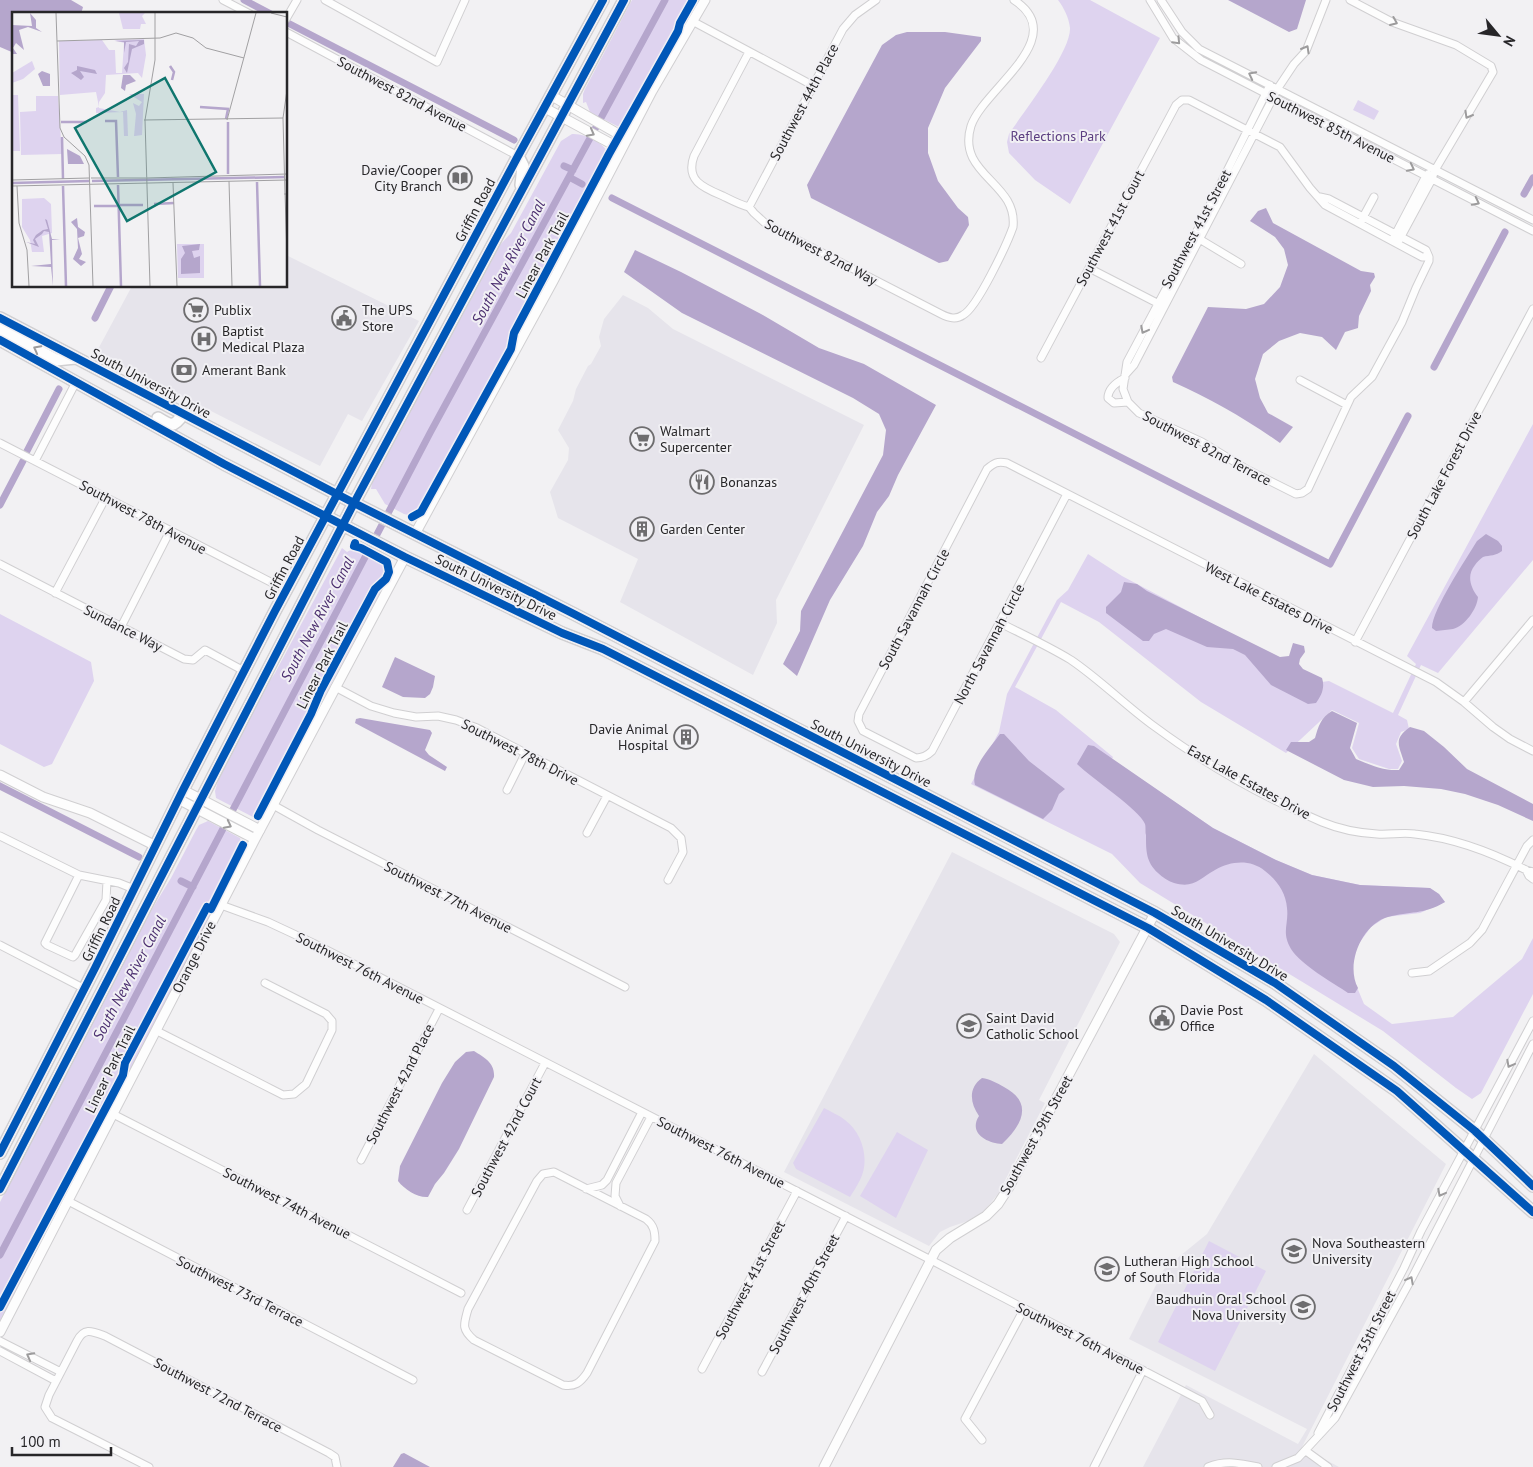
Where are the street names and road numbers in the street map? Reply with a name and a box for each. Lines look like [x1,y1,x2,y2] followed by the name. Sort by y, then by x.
[766,40,842,164] street label: Southwest 44th Place
[334,52,470,136] street label: Southwest 82nd Avenue
[1264,87,1398,167] street label: Southwest 85th Avenue
[1157,166,1235,291] street label: Southwest 41st Street
[1072,167,1148,289] street label: Southwest 41st Court
[451,175,499,245] street label: Griffin Road
[512,209,572,301] street label: Linear Park Trail
[762,215,881,289] street label: Southwest 82nd Way
[88,344,214,422] street label: South University Drive
[1140,407,1274,489] street label: Southwest 82nd Terrace
[1403,408,1485,542] street label: South Lake Forest Drive
[76,476,210,558] street label: Southwest 78th Avenue
[260,533,308,603] street label: Griffin Road
[875,545,953,673] street label: South Savannah Circle
[432,550,560,624] street label: South University Drive
[1202,558,1336,638] street label: West Lake Estates Drive
[950,581,1028,707] street label: North Savannah Circle
[81,600,166,656] street label: Sundance Way
[292,618,352,712] street label: Linear Park Trail
[458,715,582,789] street label: Southwest 78th Drive
[808,715,934,791] street label: South University Drive
[1184,741,1314,823] street label: East Lake Estates Drive
[381,857,515,937] street label: Southwest 77th Avenue
[78,894,124,964] street label: Griffin Road
[1168,901,1292,985] street label: South University Drive
[168,918,220,996] street label: Orange Drive
[293,928,427,1008] street label: Southwest 76th Avenue
[362,1021,438,1147] street label: Southwest 42nd Place
[81,1022,139,1116] street label: Linear Park Trail
[996,1072,1076,1198] street label: Southwest 39th Street
[467,1074,545,1200] street label: Southwest 42nd Court
[654,1112,788,1192] street label: Southwest 76th Avenue
[220,1163,354,1243] street label: Southwest 74th Avenue
[711,1217,789,1342] street label: Southwest 41st Street
[765,1231,843,1357] street label: Southwest 40th Street
[174,1251,306,1331] street label: Southwest 73rd Terrace
[1323,1287,1399,1415] street label: Southwest 35th Street
[1013,1298,1147,1378] street label: Southwest 76th Avenue
[151,1354,285,1436] street label: Southwest 72nd Terrace

